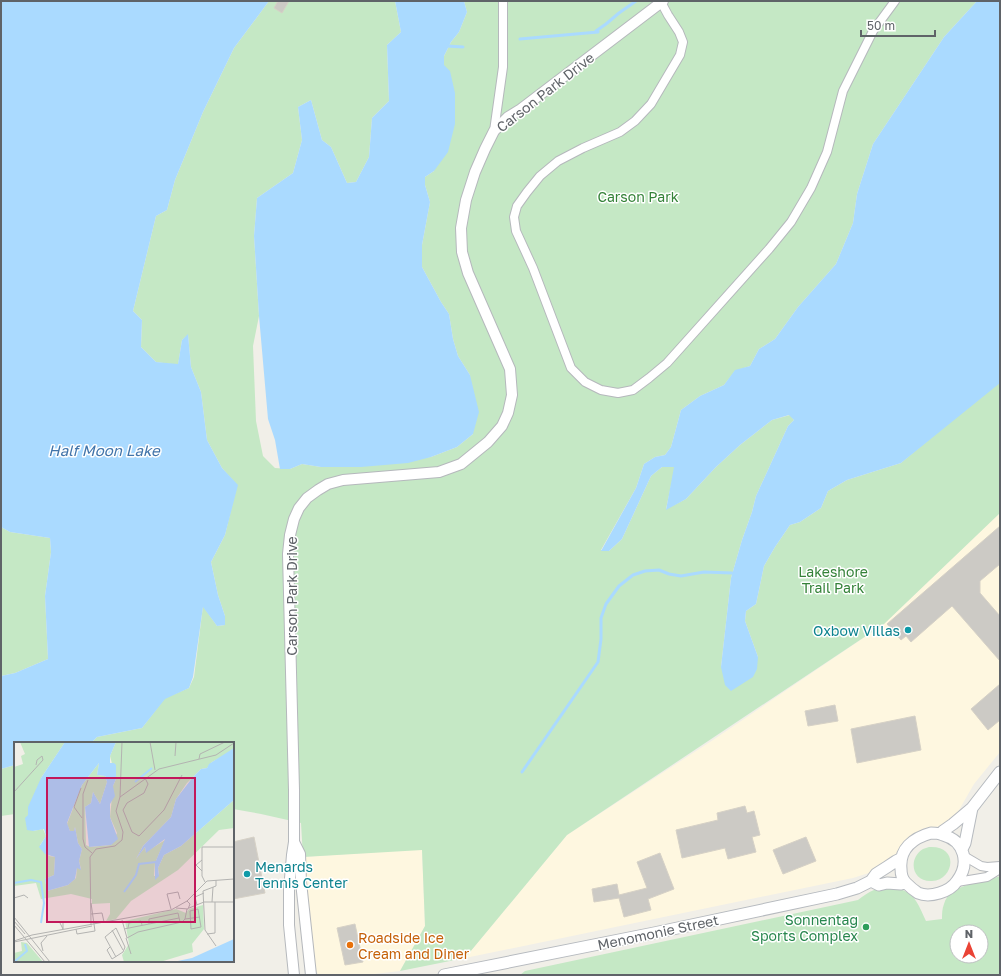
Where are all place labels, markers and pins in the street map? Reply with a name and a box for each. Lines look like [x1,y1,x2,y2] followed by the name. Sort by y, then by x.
[813,622,900,639] place label: Oxbow Villas
[903,625,913,635] marker: Oxbow Villas
[255,858,348,891] place label: Menards Tennis Center
[242,869,252,879] marker: Menards Tennis Center
[751,911,858,944] place label: Sonnentag Sports Complex
[861,922,871,932] marker: Sonnentag Sports Complex
[358,929,470,962] place label: Roadside Ice Cream and Diner
[345,940,355,950] marker: Roadside Ice Cream and Diner

